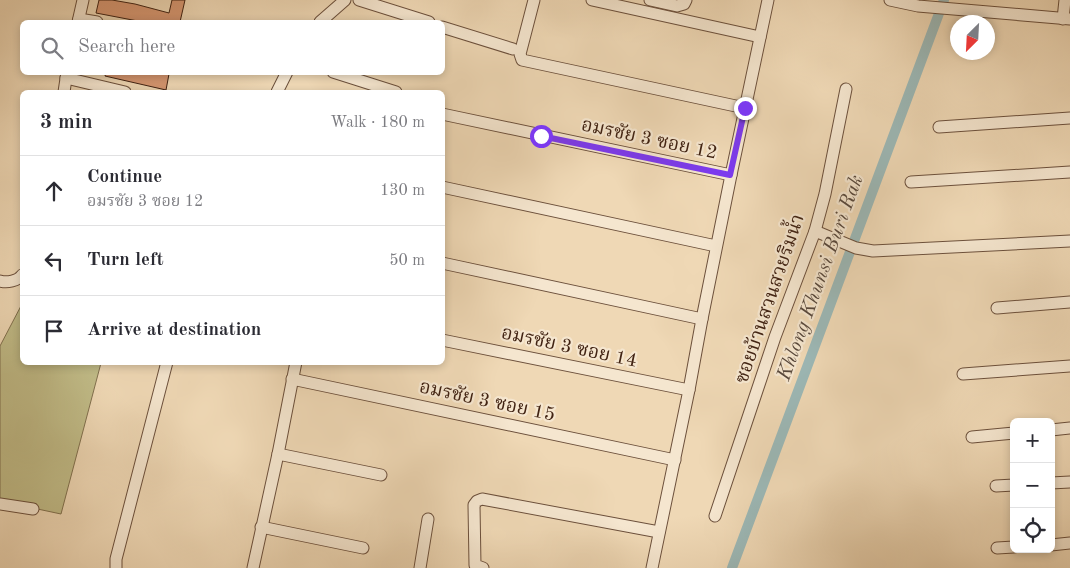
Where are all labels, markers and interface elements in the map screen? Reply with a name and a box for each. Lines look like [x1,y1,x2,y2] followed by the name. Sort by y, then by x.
[950,15,995,60] north arrow
[20,20,445,75] search box
[38,34,66,62] icon: search
[78,38,175,57] text: Search here
[734,97,757,120] route end
[40,112,93,133] text: 3 min
[579,114,719,164] street label: อมรชัย 3 ซอย 12
[330,115,425,131] text: Walk · 180 m
[530,125,553,148] route start
[87,168,162,187] text: Continue
[774,172,868,384] water label: Khlong Khunsi Buri Rak
[40,177,68,205] icon: ahead
[380,183,425,199] text: 130 m
[87,194,203,210] text: อมรชัย 3 ซอย 12
[727,210,809,386] street label: ซอยบ้านสวนสวยริมน้ำ
[40,247,68,275] icon: left
[87,251,164,270] text: Turn left
[389,253,425,269] text: 50 m
[40,317,68,345] icon: arrive
[87,321,261,340] text: Arrive at destination
[499,322,639,372] street label: อมรชัย 3 ซอย 14
[417,376,557,426] street label: อมรชัย 3 ซอย 15
[1010,418,1055,553] map controls
[1010,418,1055,463] button: +
[1010,463,1055,508] button: −
[1010,508,1055,553] button: locate

